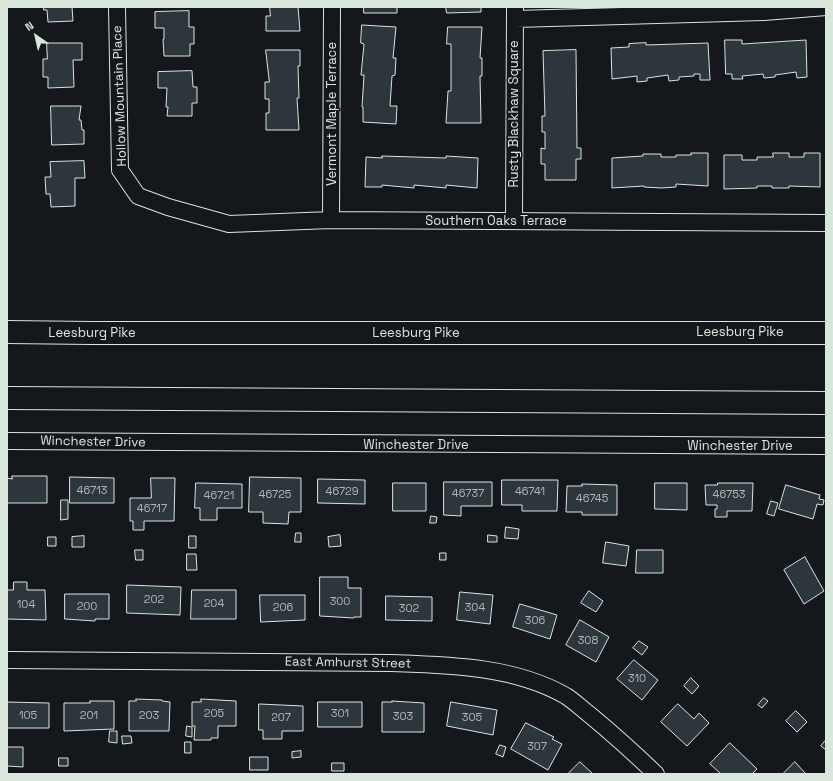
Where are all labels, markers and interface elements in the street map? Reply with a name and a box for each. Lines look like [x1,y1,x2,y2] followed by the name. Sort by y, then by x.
[16,16,56,56] north arrow
[22,18,36,34] text: N
[110,25,130,167] street label: Hollow Mountain Place
[506,40,522,188] street label: Rusty Blackhaw Square
[324,42,340,186] street label: Vermont Maple Terrace
[425,213,567,229] street label: Southern Oaks Terrace
[696,324,784,340] street label: Leesburg Pike
[48,325,136,341] street label: Leesburg Pike
[372,325,460,341] street label: Leesburg Pike
[40,433,146,451] street label: Winchester Drive
[363,437,469,453] street label: Winchester Drive
[687,438,793,454] street label: Winchester Drive
[77,484,107,498] house number: 46713
[326,485,358,499] house number: 46729
[515,485,545,499] house number: 46741
[452,487,484,501] house number: 46737
[259,488,291,502] house number: 46725
[713,488,745,502] house number: 46753
[204,489,234,503] house number: 46721
[576,492,608,506] house number: 46745
[137,502,167,516] house number: 46717
[144,593,164,607] house number: 202
[330,595,350,609] house number: 300
[204,597,224,611] house number: 204
[17,598,35,612] house number: 104
[77,600,97,614] house number: 200
[273,601,293,615] house number: 206
[465,601,485,615] house number: 304
[399,602,419,616] house number: 302
[525,614,545,628] house number: 306
[578,634,598,648] house number: 308
[285,654,411,672] street label: East Amhurst Street
[628,672,646,686] house number: 310
[204,707,224,721] house number: 205
[331,707,349,721] house number: 301
[19,709,37,723] house number: 105
[80,709,98,723] house number: 201
[139,709,159,723] house number: 203
[393,710,413,724] house number: 303
[271,711,291,725] house number: 207
[462,711,482,725] house number: 305
[527,740,547,754] house number: 307

